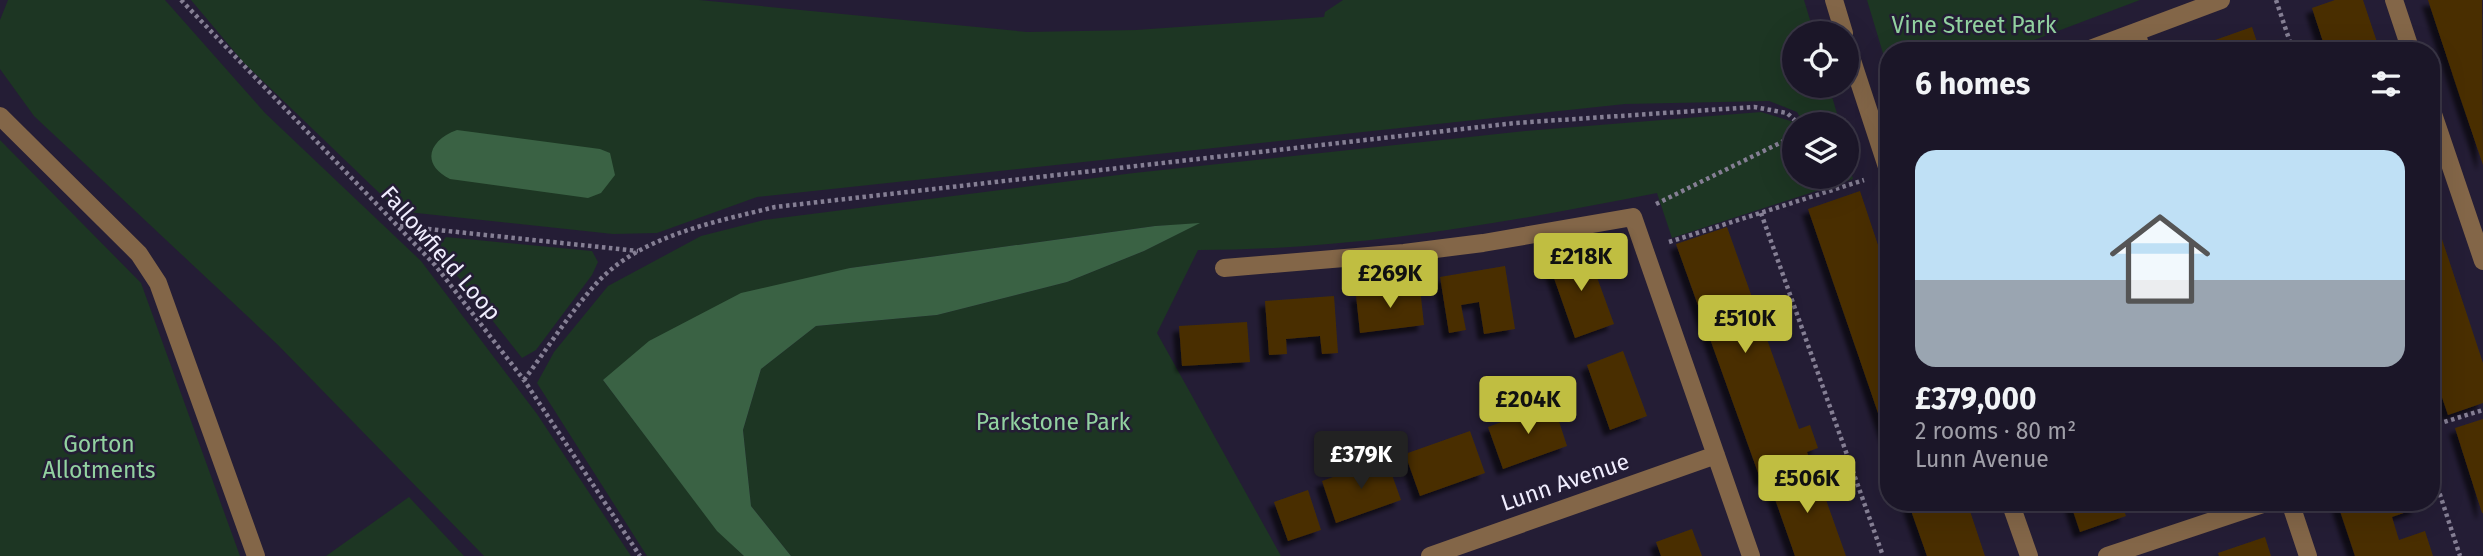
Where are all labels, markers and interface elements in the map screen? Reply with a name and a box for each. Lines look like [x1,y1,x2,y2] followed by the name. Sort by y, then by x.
[1891,11,2057,39] park label: Vine Street Park
[1782,21,1859,189] map controls
[1782,21,1859,98] button: locate
[2367,65,2405,103] icon: filters
[1915,66,2030,102] text: 6 homes
[1782,112,1859,189] button: layers
[375,180,507,326] street label: Fallowfield Loop
[2097,196,2223,322] icon: home
[1532,233,1630,293] pin: £218K
[1550,242,1612,270] text: £218K
[1341,250,1439,310] pin: £269K
[1358,259,1422,287] text: £269K
[1696,296,1794,355] pin: £510K
[1714,304,1776,332] text: £510K
[1479,376,1577,436] pin: £204K
[1915,381,2037,417] text: £379,000
[1495,385,1561,413] text: £204K
[976,408,1131,436] park label: Parkstone Park
[1915,417,2076,445] text: 2 rooms · 80 m²
[42,430,156,484] park label: Gorton Allotments
[1312,432,1410,491] pin: £379K
[1330,440,1392,468] text: £379K
[1915,445,2049,473] text: Lunn Avenue
[1497,447,1633,517] street label: Lunn Avenue
[1758,456,1856,515] pin: £506K
[1774,464,1840,492] text: £506K

